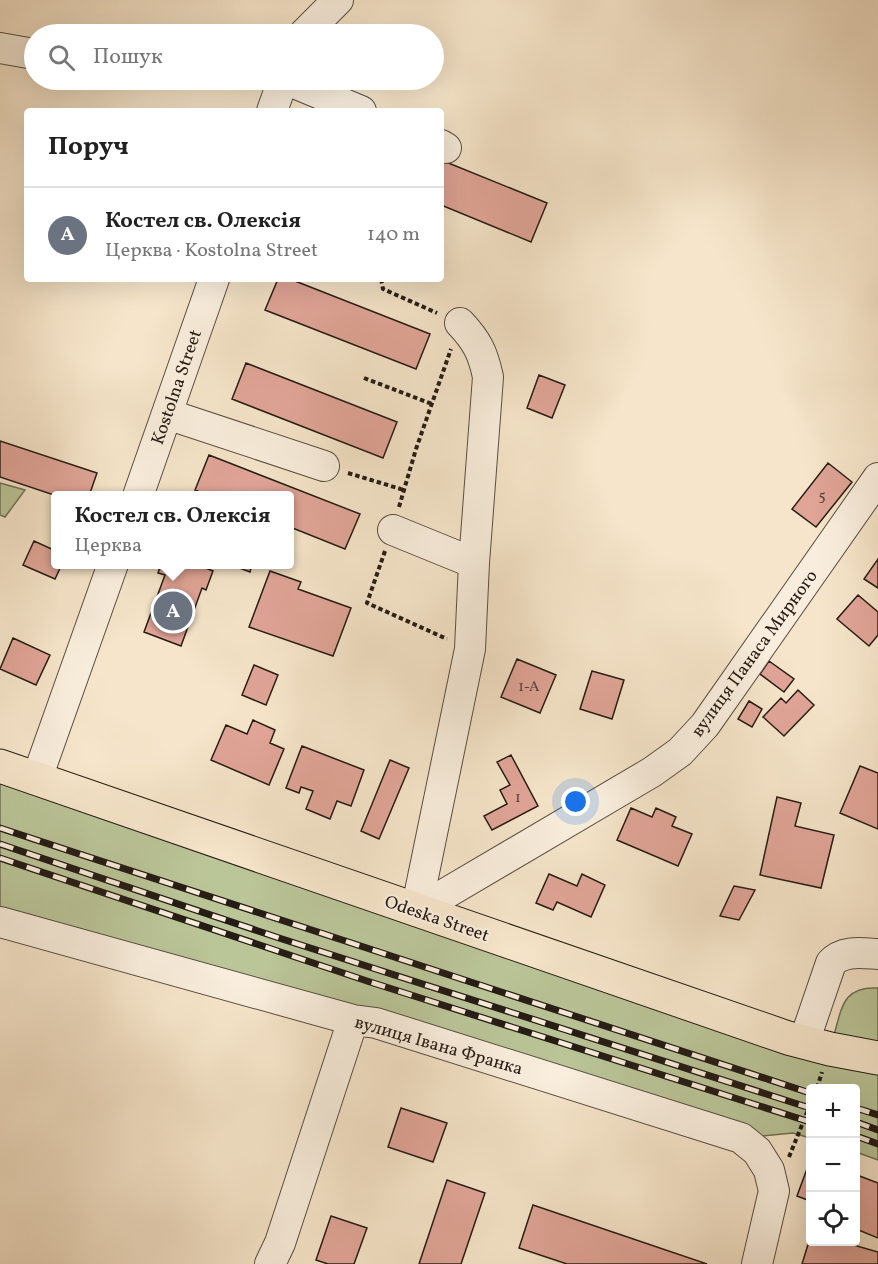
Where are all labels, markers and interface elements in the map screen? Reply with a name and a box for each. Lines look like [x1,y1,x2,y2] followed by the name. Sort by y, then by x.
[24,24,444,90] search box
[45,41,78,74] icon: search
[93,42,163,73] text: Пошук
[48,129,129,165] text: Поруч
[105,206,301,237] text: Костел св. Олексія
[60,221,75,249] text: A
[367,221,420,249] text: 140 m
[105,237,318,265] text: Церква · Kostolna Street
[146,327,209,448] street label: Kostolna Street
[818,486,826,507] house number: 5
[51,491,294,569] popup
[74,501,271,532] text: Костел св. Олексія
[74,532,142,560] text: Церква
[686,565,824,743] street label: вулиця Панаса Мирного
[154,588,192,634] pin: A
[518,677,540,698] house number: 1-А
[561,787,590,816] your location
[515,788,521,809] house number: 1
[381,890,492,949] street label: Odeska Street
[352,1010,526,1082] street label: вулиця Івана Франка
[806,1084,860,1246] map controls
[806,1084,860,1138] button: +
[806,1138,860,1192] button: −
[806,1192,860,1246] button: locate

